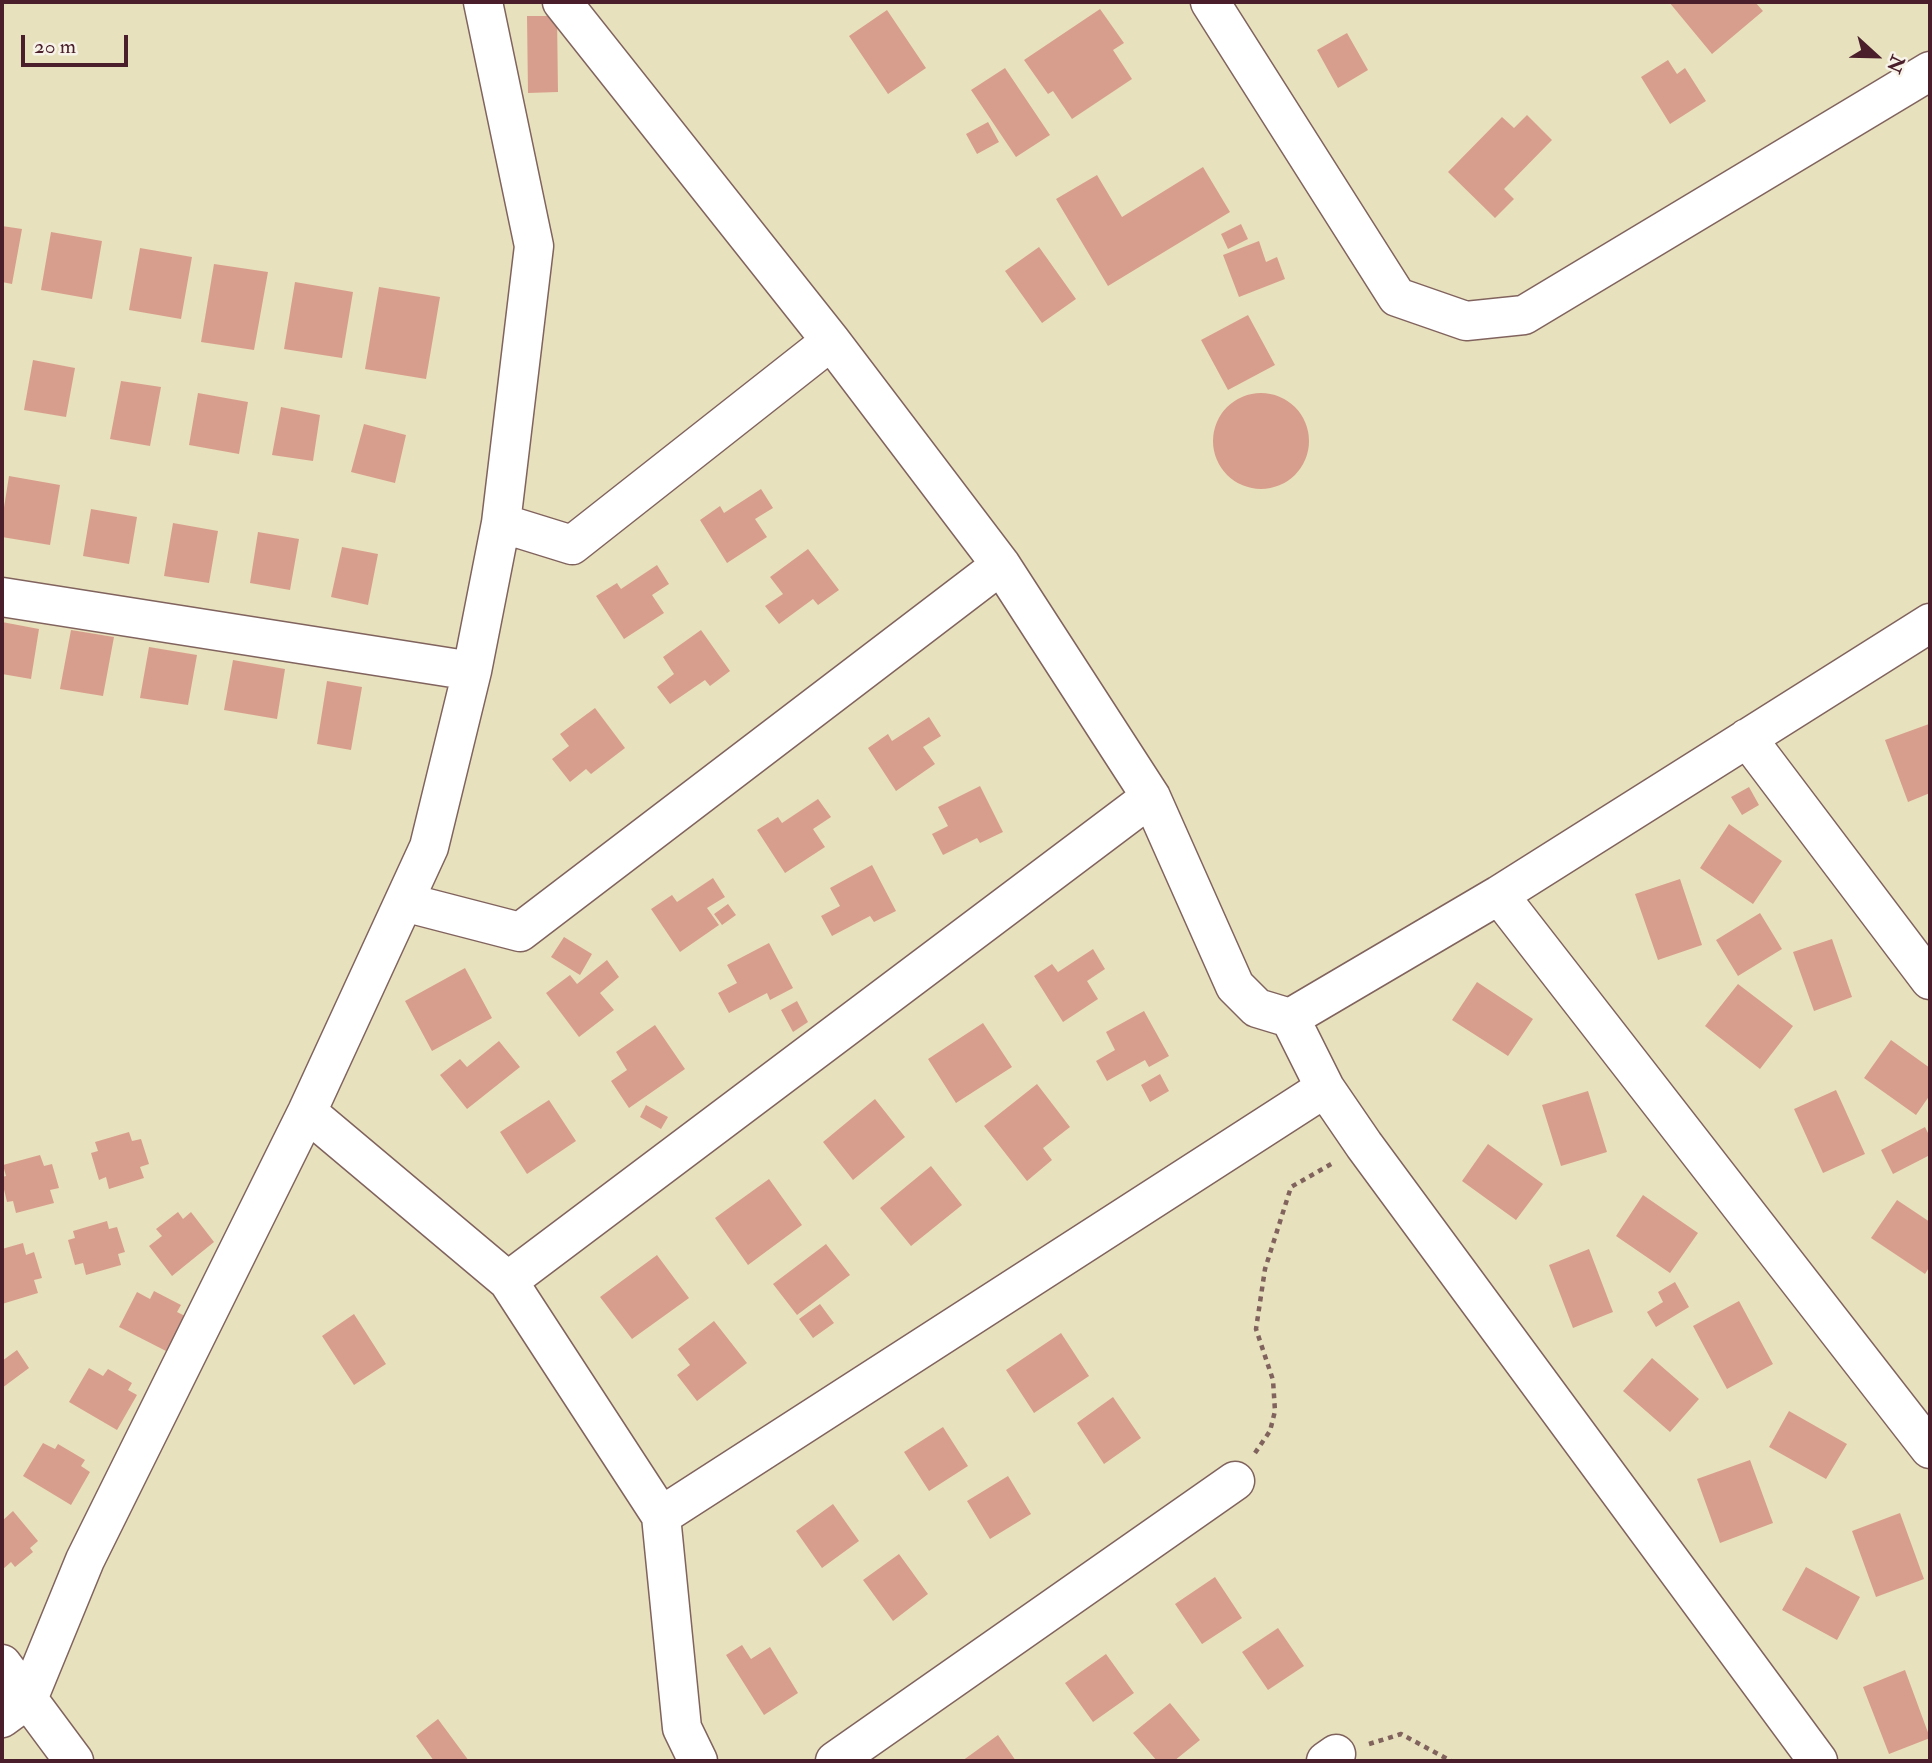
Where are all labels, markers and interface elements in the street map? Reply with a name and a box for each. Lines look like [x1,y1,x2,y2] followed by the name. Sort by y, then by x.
[24,21,131,65] scale bar
[1841,21,1911,91] north arrow
[34,33,76,60] text: 20 m
[1881,51,1910,76] text: N

